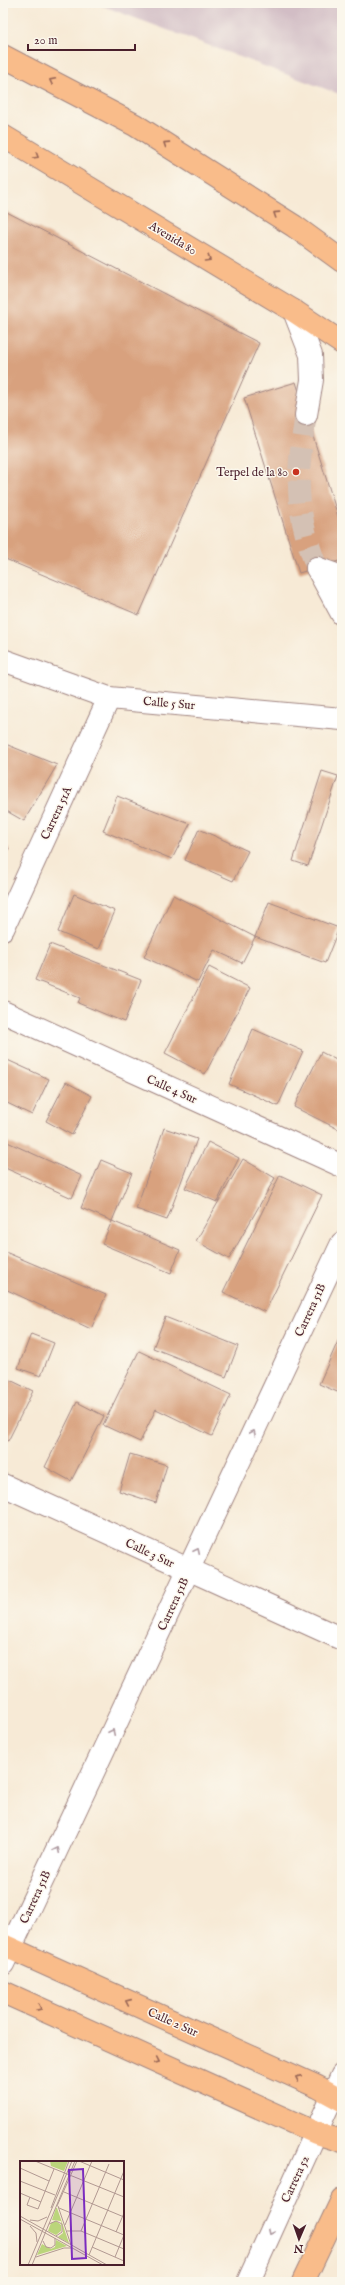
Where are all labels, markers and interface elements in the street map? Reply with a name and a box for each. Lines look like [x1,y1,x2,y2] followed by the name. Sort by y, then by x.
[28,26,135,52] scale bar
[34,33,57,48] text: 20 m
[49,79,57,86] one-way arrow
[163,142,170,149] one-way arrow
[32,152,39,159] one-way arrow
[273,212,280,219] one-way arrow
[145,218,199,259] street label: Avenida 80
[204,255,211,262] one-way arrow
[216,465,288,481] place label: Terpel de la 80
[291,467,301,477] marker: Terpel de la 80
[142,694,196,713] street label: Calle 5 Sur
[38,783,76,842] street label: Carrera 51A
[144,1072,200,1107] street label: Calle 4 Sur
[292,1281,329,1339] street label: Carrera 51B
[248,1430,256,1438] one-way arrow
[123,1536,177,1572] street label: Calle 3 Sur
[192,1548,200,1555] one-way arrow
[155,1575,192,1633] street label: Carrera 51B
[107,1729,115,1736] one-way arrow
[52,1846,60,1854] one-way arrow
[17,1868,54,1926] street label: Carrera 51B
[125,1998,132,2006] one-way arrow
[34,2003,42,2011] one-way arrow
[145,2005,201,2040] street label: Calle 2 Sur
[153,2056,161,2064] one-way arrow
[294,2075,302,2083] one-way arrow
[278,2153,313,2205] street label: Carrera 52
[20,2161,124,2265] inset map
[279,2219,319,2259] north arrow
[268,2228,276,2235] one-way arrow
[293,2241,305,2255] text: N

